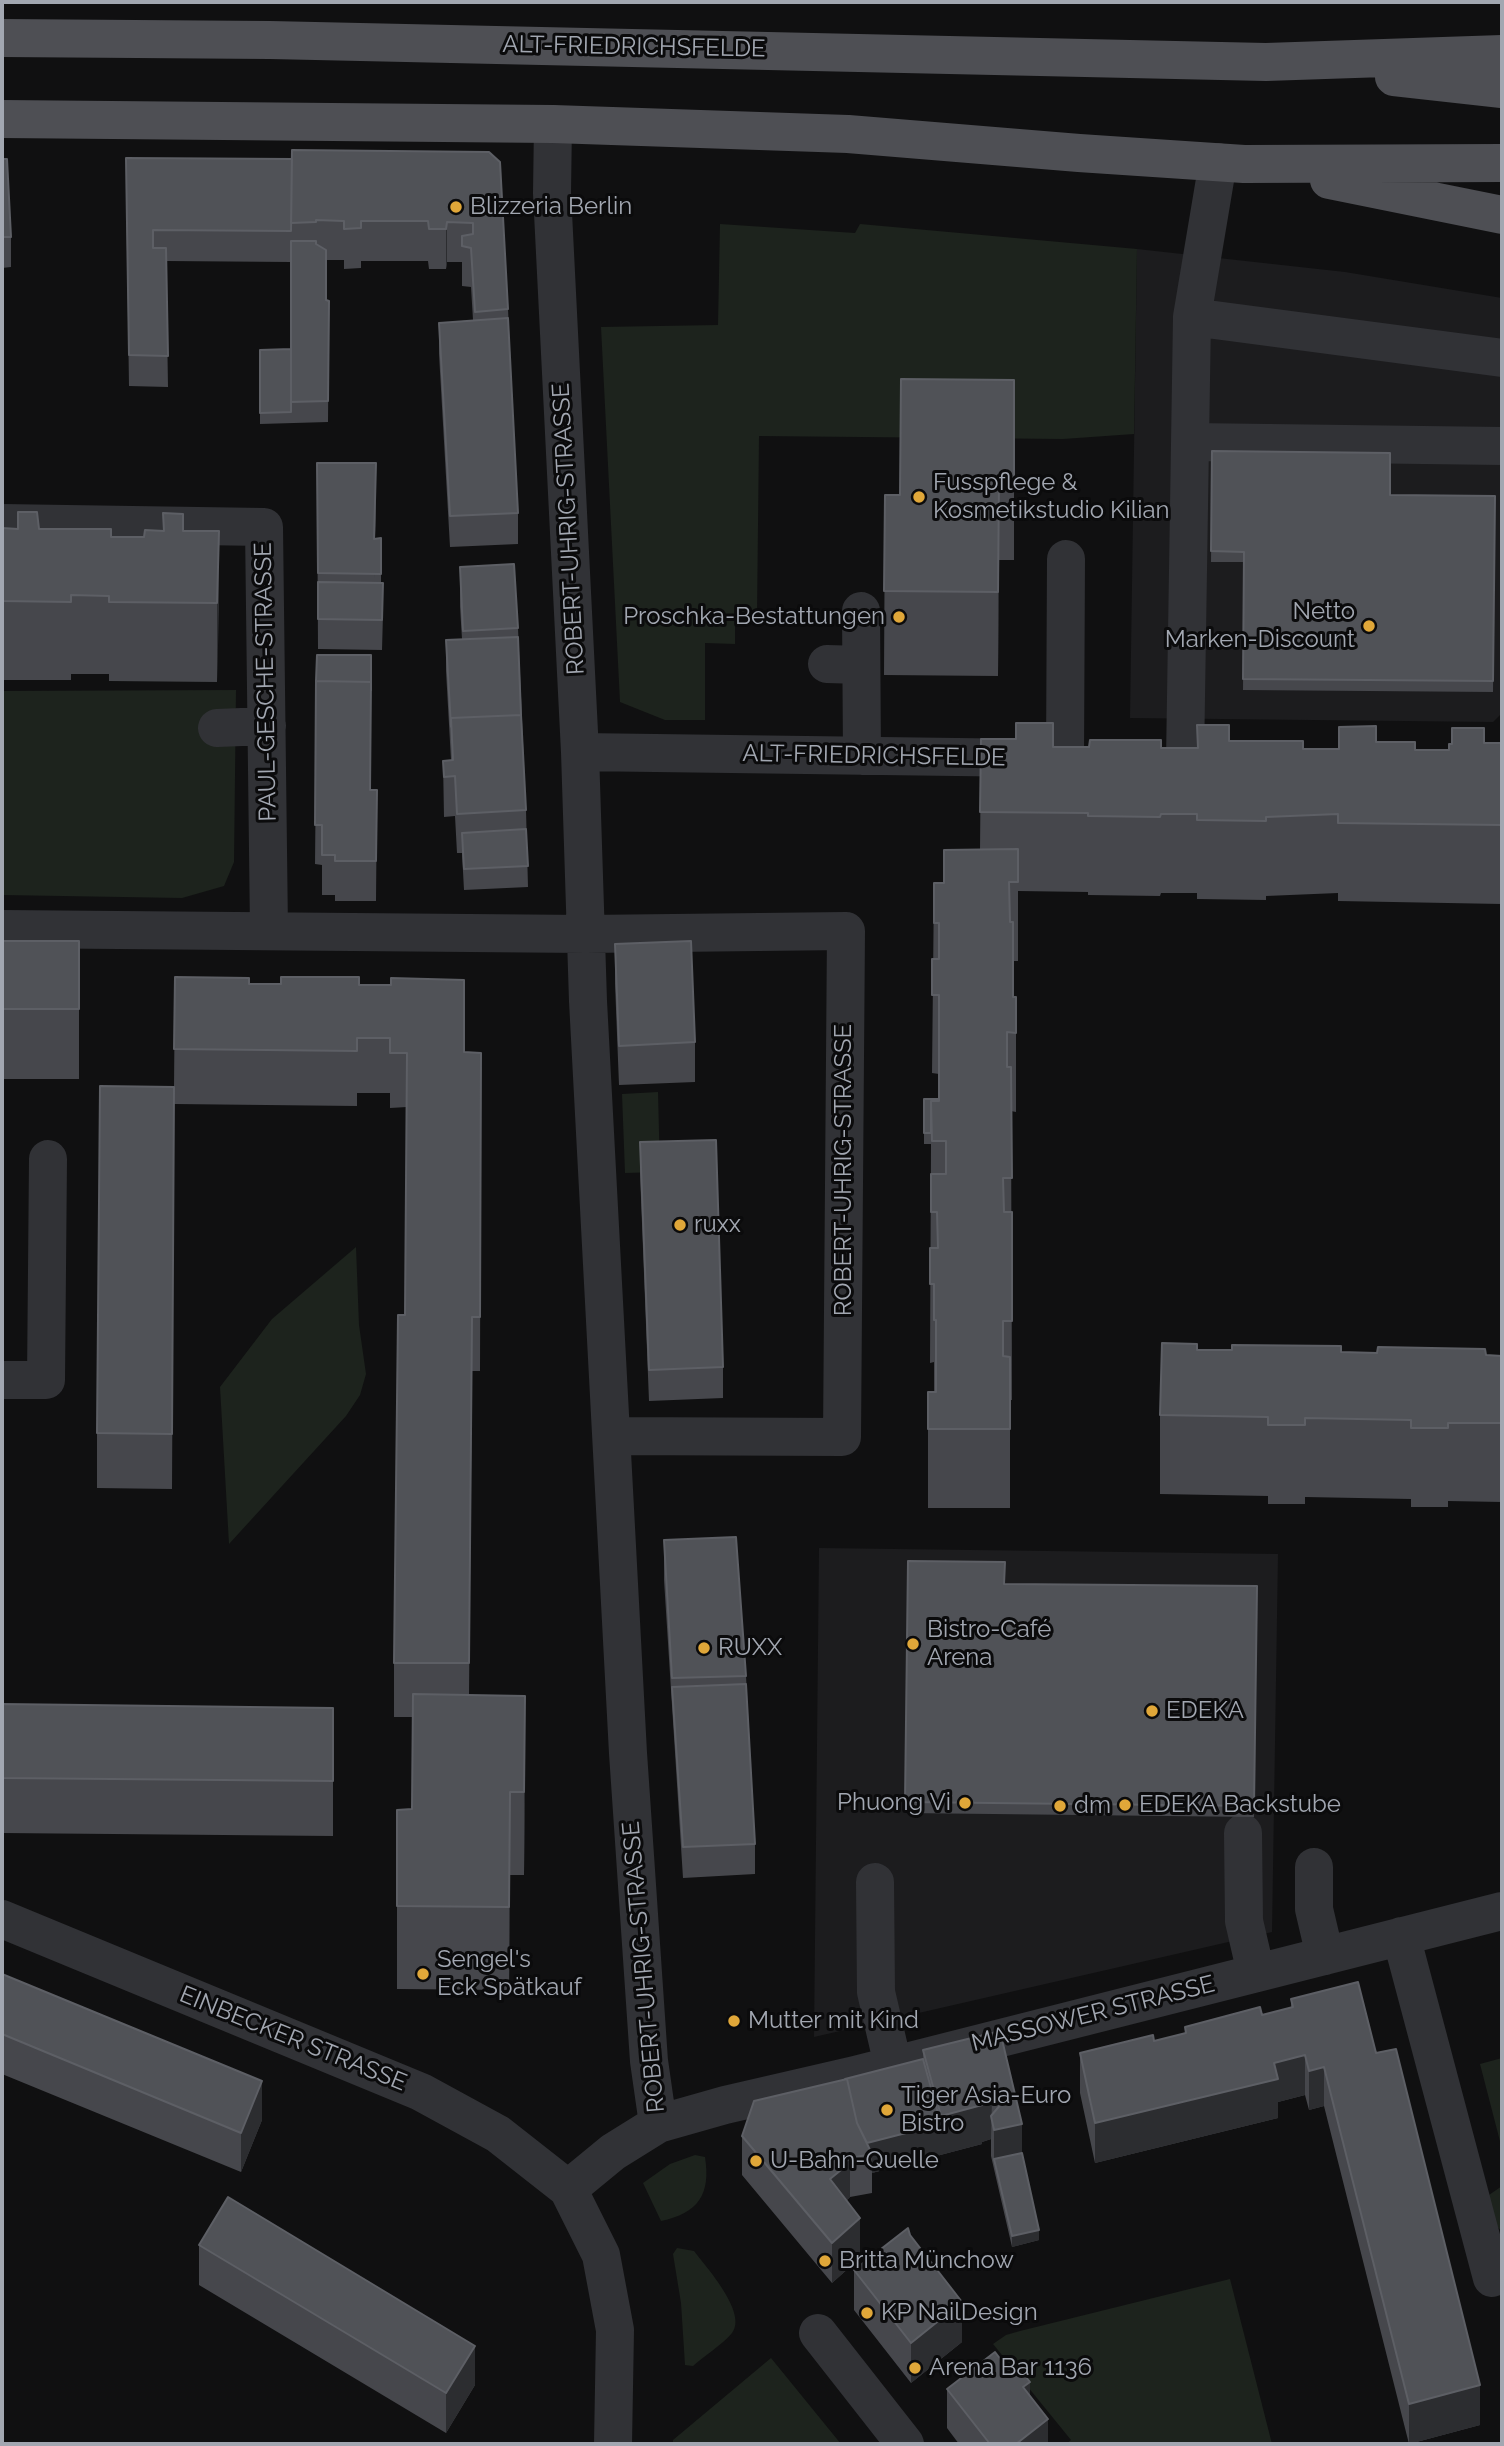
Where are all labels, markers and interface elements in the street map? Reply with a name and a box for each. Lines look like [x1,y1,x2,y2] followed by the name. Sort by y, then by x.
[502,30,766,64] street label: ALT-FRIEDRICHSFELDE
[470,193,632,221] place label: Blizzeria Berlin
[448,199,464,215] marker: Blizzeria Berlin
[547,382,591,676] street label: ROBERT-UHRIG-STRASSE
[933,469,1170,525] place label: Fusspflege & Kosmetikstudio Kilian
[911,489,927,505] marker: Fusspflege & Kosmetikstudio Kilian
[249,542,283,822] street label: PAUL-GESCHE-STRASSE
[1165,598,1355,654] place label: Netto Marken-Discount
[623,603,885,631] place label: Proschka-Bestattungen
[891,609,907,625] marker: Proschka-Bestattungen
[1361,618,1377,634] marker: Netto Marken-Discount
[742,739,1006,773] street label: ALT-FRIEDRICHSFELDE
[830,1024,858,1316] street label: ROBERT-UHRIG-STRASSE
[694,1211,741,1239] place label: ruxx
[672,1217,688,1233] marker: ruxx
[927,1616,1051,1672] place label: Bistro-Café Arena
[718,1634,782,1662] place label: RUXX
[905,1636,921,1652] marker: Bistro-Café Arena
[696,1640,712,1656] marker: RUXX
[1166,1697,1244,1725] place label: EDEKA
[1144,1703,1160,1719] marker: EDEKA
[837,1789,951,1817] place label: Phuong Vi
[1139,1791,1341,1819] place label: EDEKA Backstube
[1074,1792,1111,1820] place label: dm
[957,1795,973,1811] marker: Phuong Vi
[1117,1797,1133,1813] marker: EDEKA Backstube
[1052,1798,1068,1814] marker: dm
[617,1820,671,2114] street label: ROBERT-UHRIG-STRASSE
[437,1946,582,2002] place label: Sengel's Eck Spätkauf
[415,1966,431,1982] marker: Sengel's Eck Spätkauf
[968,1970,1218,2058] street label: MASSOWER STRASSE
[175,1980,411,2098] street label: EINBECKER STRASSE
[748,2007,919,2035] place label: Mutter mit Kind
[726,2013,742,2029] marker: Mutter mit Kind
[901,2082,1071,2138] place label: Tiger Asia-Euro Bistro
[879,2102,895,2118] marker: Tiger Asia-Euro Bistro
[770,2147,939,2175] place label: U-Bahn-Quelle
[748,2153,764,2169] marker: U-Bahn-Quelle
[839,2247,1014,2275] place label: Britta Münchow
[817,2253,833,2269] marker: Britta Münchow
[881,2299,1038,2327] place label: KP NailDesign
[859,2305,875,2321] marker: KP NailDesign
[929,2354,1092,2382] place label: Arena Bar 1136
[907,2360,923,2376] marker: Arena Bar 1136

